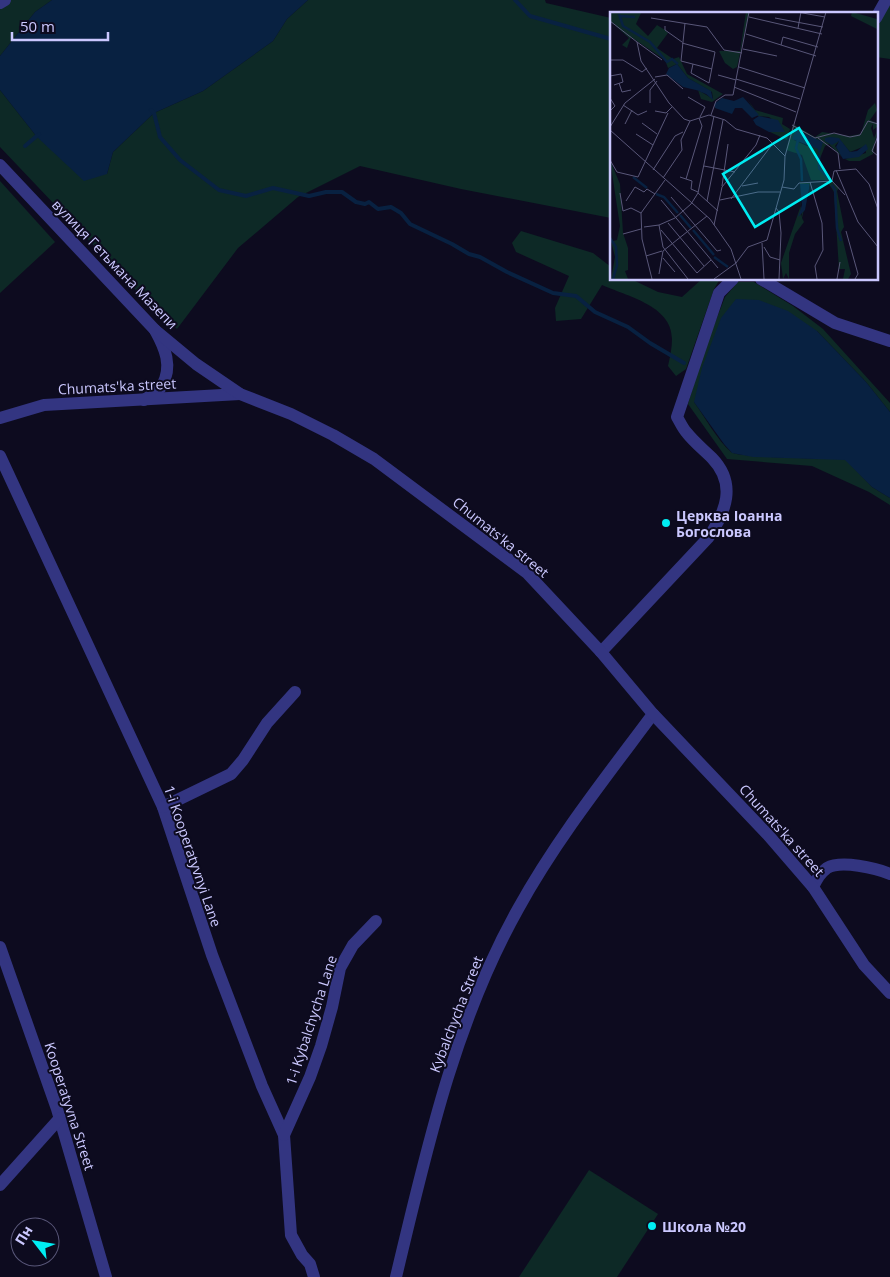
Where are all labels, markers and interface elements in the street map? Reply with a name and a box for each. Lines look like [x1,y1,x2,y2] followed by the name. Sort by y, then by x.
[12,10,109,42] scale bar
[610,12,878,280] inset map
[20,16,55,36] text: 50 m
[48,195,182,333] street label: вулиця Гетьмана Мазепи
[57,373,177,399] street label: Chumats'ka street
[449,492,553,582] street label: Chumats'ka street
[676,506,782,541] place label: Церква Іоанна Богослова
[660,517,672,529] marker: Церква Іоанна Богослова
[735,780,829,880] street label: Chumats'ka street
[160,783,226,929] street label: 1-i Kooperatyvnyi Lane
[281,952,341,1087] street label: 1-i Kybalchycha Lane
[425,953,487,1075] street label: Kybalchycha Street
[40,1040,100,1172] street label: Kooperatyvna Street
[10,1217,60,1267] north arrow
[662,1217,746,1236] place label: Школа №20
[646,1220,658,1232] marker: Школа №20
[10,1222,37,1248] text: Пн

